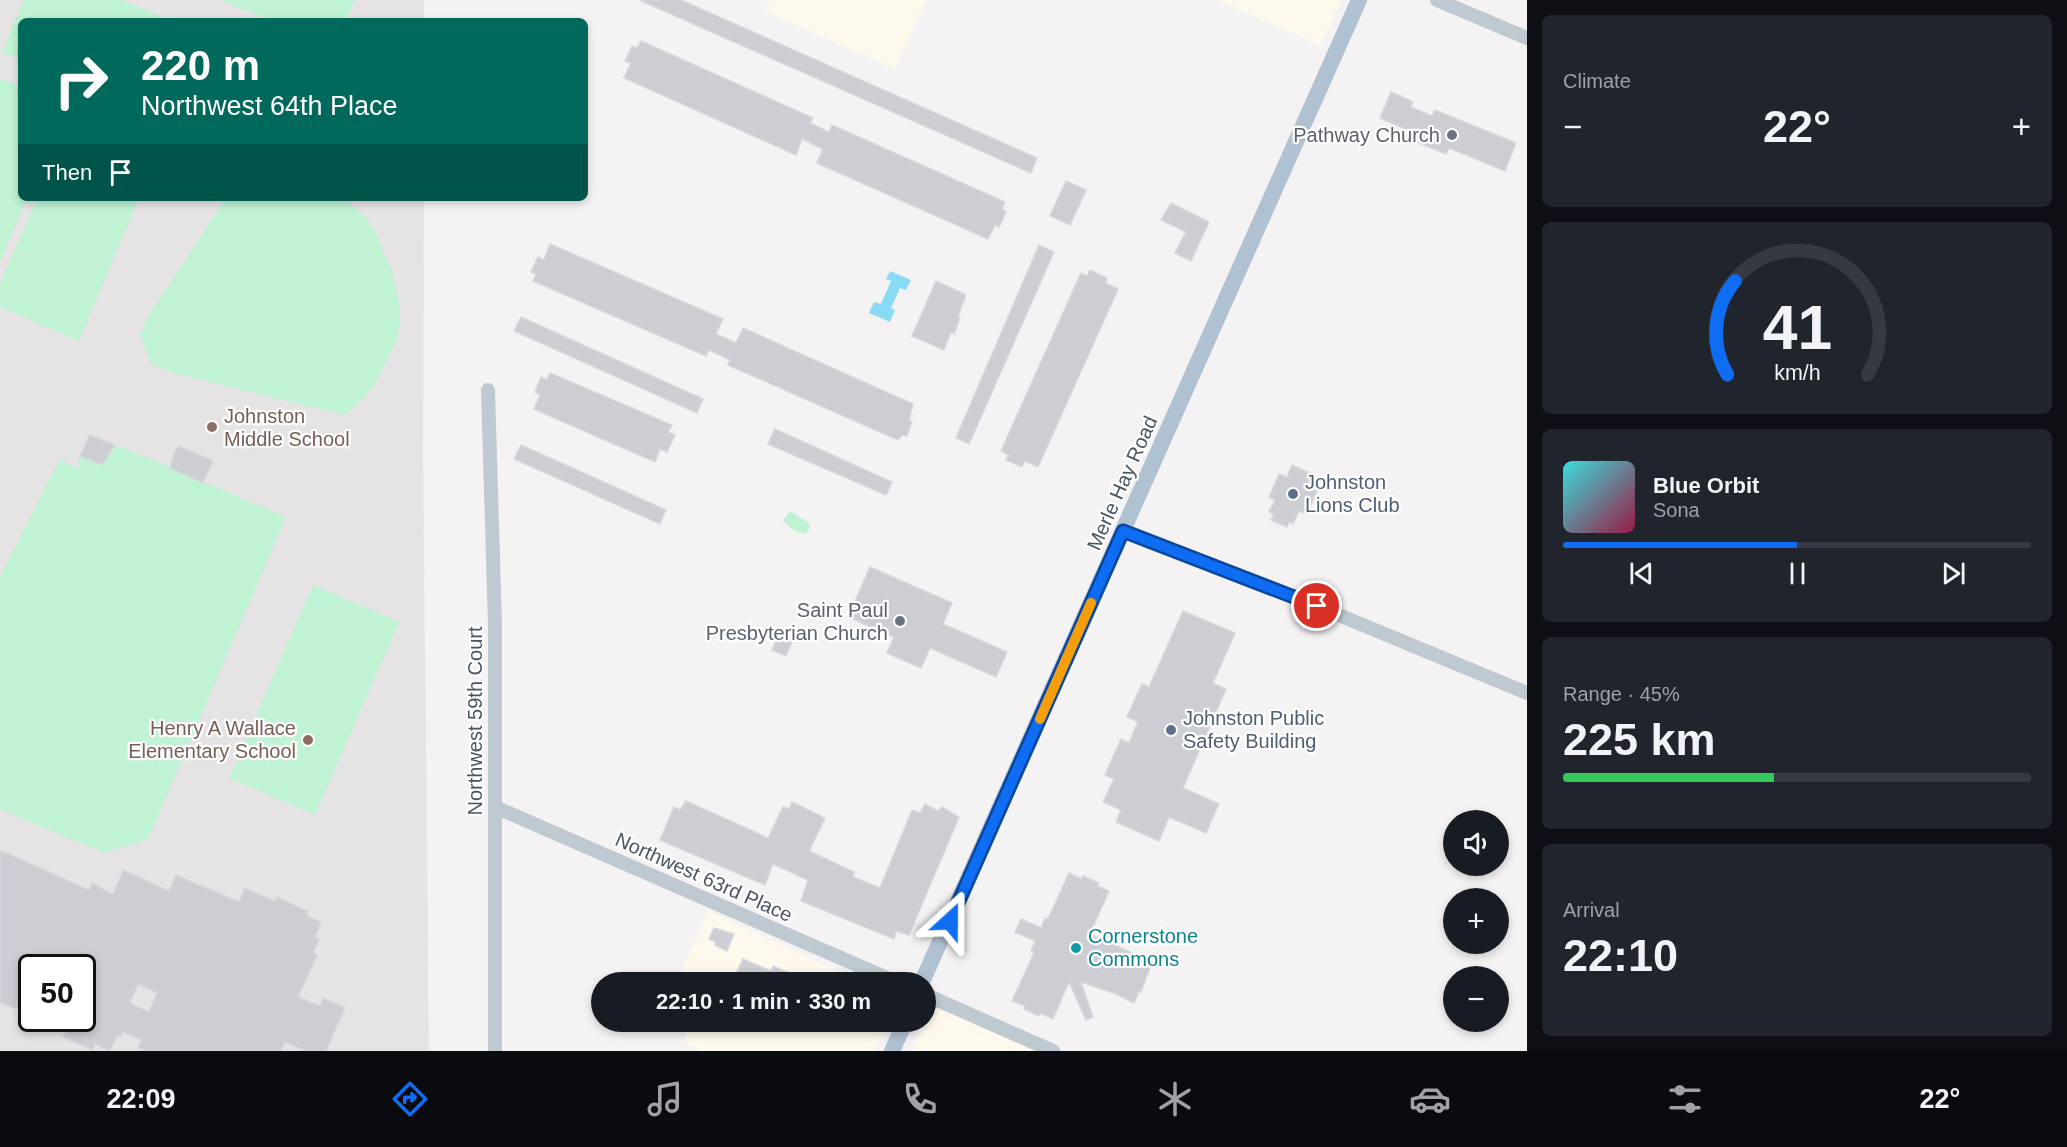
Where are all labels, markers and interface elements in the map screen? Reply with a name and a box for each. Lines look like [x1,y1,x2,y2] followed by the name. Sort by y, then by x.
[42,42,120,120] icon: right
[141,42,260,89] text: 220 m
[1563,70,1631,92] text: Climate
[141,91,398,121] text: Northwest 64th Place
[1763,101,1831,152] text: 22°
[1563,108,1582,145] text: −
[2012,108,2031,145] text: +
[1293,124,1440,146] place label: Pathway Church
[1445,128,1459,142] marker: Pathway Church
[104,156,137,189] icon: arrive
[42,160,92,185] text: Then
[1762,293,1832,362] text: 41
[1774,362,1820,386] text: km/h
[224,405,350,450] place label: Johnston Middle School
[1083,413,1161,553] street label: Merle Hay Road
[205,420,219,434] marker: Johnston Middle School
[1305,471,1400,516] place label: Johnston Lions Club
[1653,473,1759,498] text: Blue Orbit
[1286,487,1300,501] marker: Johnston Lions Club
[1653,499,1700,521] text: Sona
[1625,557,1658,590] icon: previous
[1781,557,1814,590] icon: pause
[1937,557,1970,590] icon: next
[1291,580,1342,631] pin
[1300,589,1333,622] icon: arrive
[706,599,888,644] place label: Saint Paul Presbyterian Church
[893,614,907,628] marker: Saint Paul Presbyterian Church
[464,626,486,815] street label: Northwest 59th Court
[1563,683,1680,705] text: Range · 45%
[1183,707,1324,752] place label: Johnston Public Safety Building
[1563,714,1716,765] text: 225 km
[128,717,296,762] place label: Henry A Wallace Elementary School
[1164,723,1178,737] marker: Johnston Public Safety Building
[301,733,315,747] marker: Henry A Wallace Elementary School
[1443,810,1509,1032] map controls
[1443,810,1509,876] button: sound
[612,828,796,926] street label: Northwest 63rd Place
[1443,888,1509,954] button: +
[918,889,982,953] position arrow
[1563,899,1620,921] text: Arrival
[1088,925,1198,970] place label: Cornerstone Commons
[1563,930,1678,981] text: 22:10
[1069,941,1083,955] marker: Cornerstone Commons
[18,954,96,1032] speed limit sign: 50
[1443,966,1509,1032] button: −
[656,989,871,1014] text: 22:10 · 1 min · 330 m
[389,1078,431,1120] icon: directions
[644,1078,686,1120] icon: music
[899,1078,941,1120] icon: phone
[1154,1078,1196,1120] icon: climate
[1409,1078,1451,1120] icon: car
[1664,1078,1706,1120] icon: filters
[107,1084,176,1114] text: 22:09
[1920,1084,1960,1114] text: 22°

